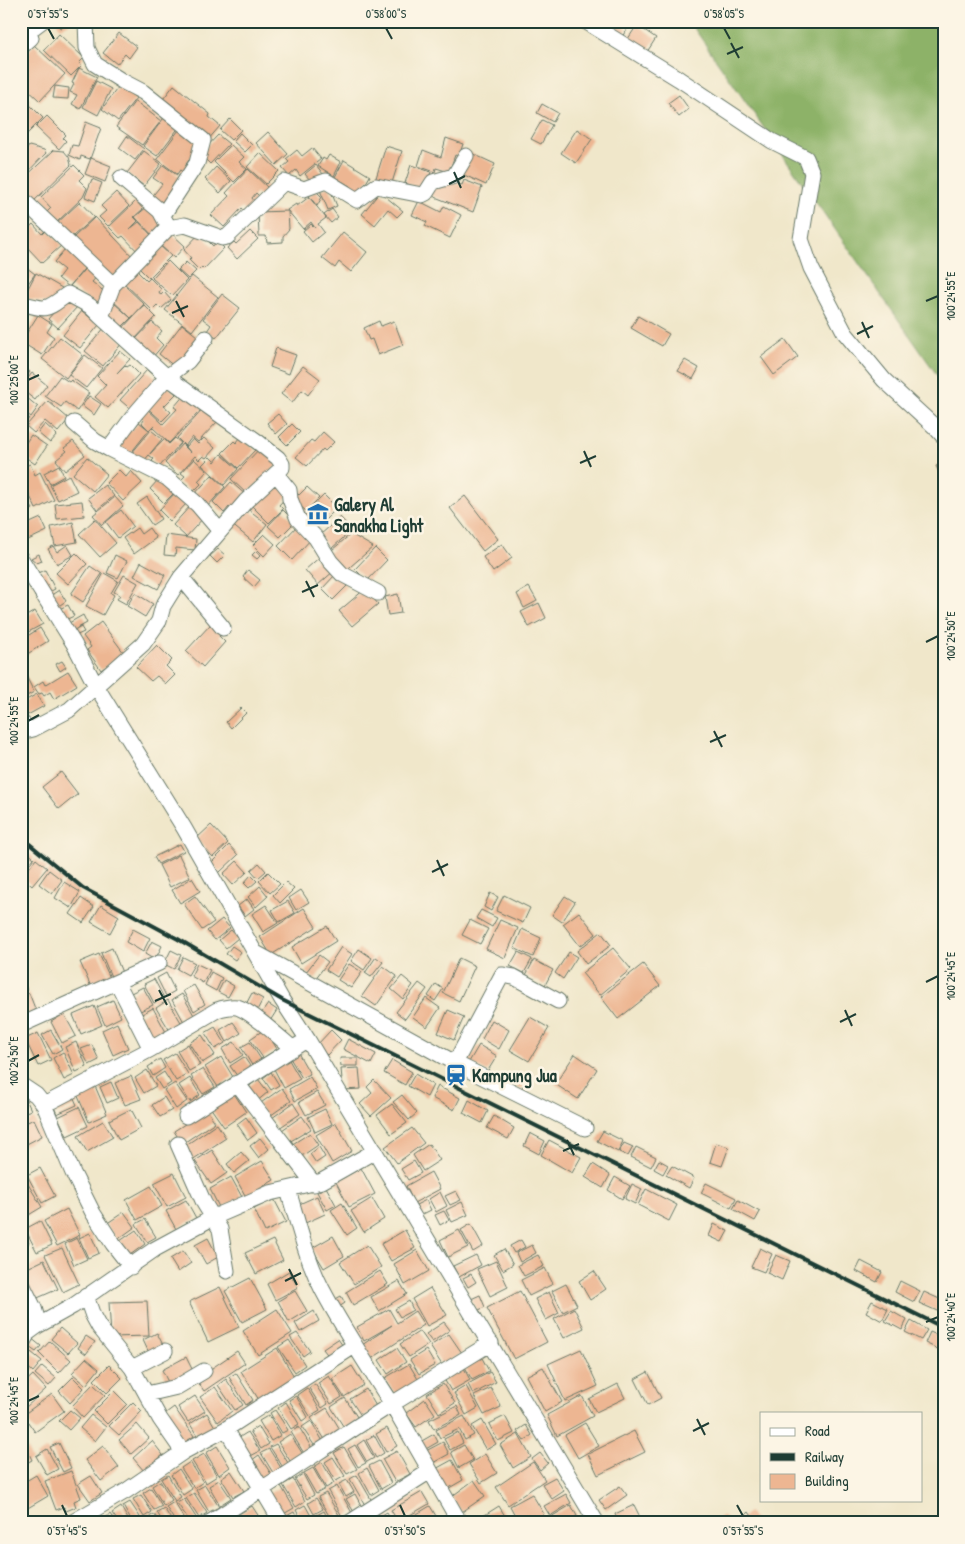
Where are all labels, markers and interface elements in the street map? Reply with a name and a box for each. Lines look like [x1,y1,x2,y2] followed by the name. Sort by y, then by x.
[28,5,69,22] text: 0°57'55"S
[366,5,407,22] text: 0°58'00"S
[704,5,744,22] text: 0°58'05"S
[942,271,959,321] text: 100°24'55"E
[5,354,22,405] text: 100°25'00"E
[334,492,424,539] place label: Galery Al Sanakha Light
[305,501,331,527] museum icon: Galery Al Sanakha Light
[942,611,959,661] text: 100°24'50"E
[5,696,22,746] text: 100°24'55"E
[942,951,959,1000] text: 100°24'45"E
[5,1036,22,1086] text: 100°24'50"E
[443,1062,469,1088] station icon: Kampung Jua
[472,1063,558,1089] place label: Kampung Jua
[942,1292,959,1341] text: 100°24'40"E
[5,1376,22,1425] text: 100°24'45"E
[760,1412,922,1502] legend
[805,1420,830,1441] text: Road
[805,1446,844,1467] text: Railway
[805,1470,849,1491] text: Building
[47,1522,87,1539] text: 0°57'45"S
[385,1522,426,1539] text: 0°57'50"S
[723,1522,764,1539] text: 0°57'55"S

